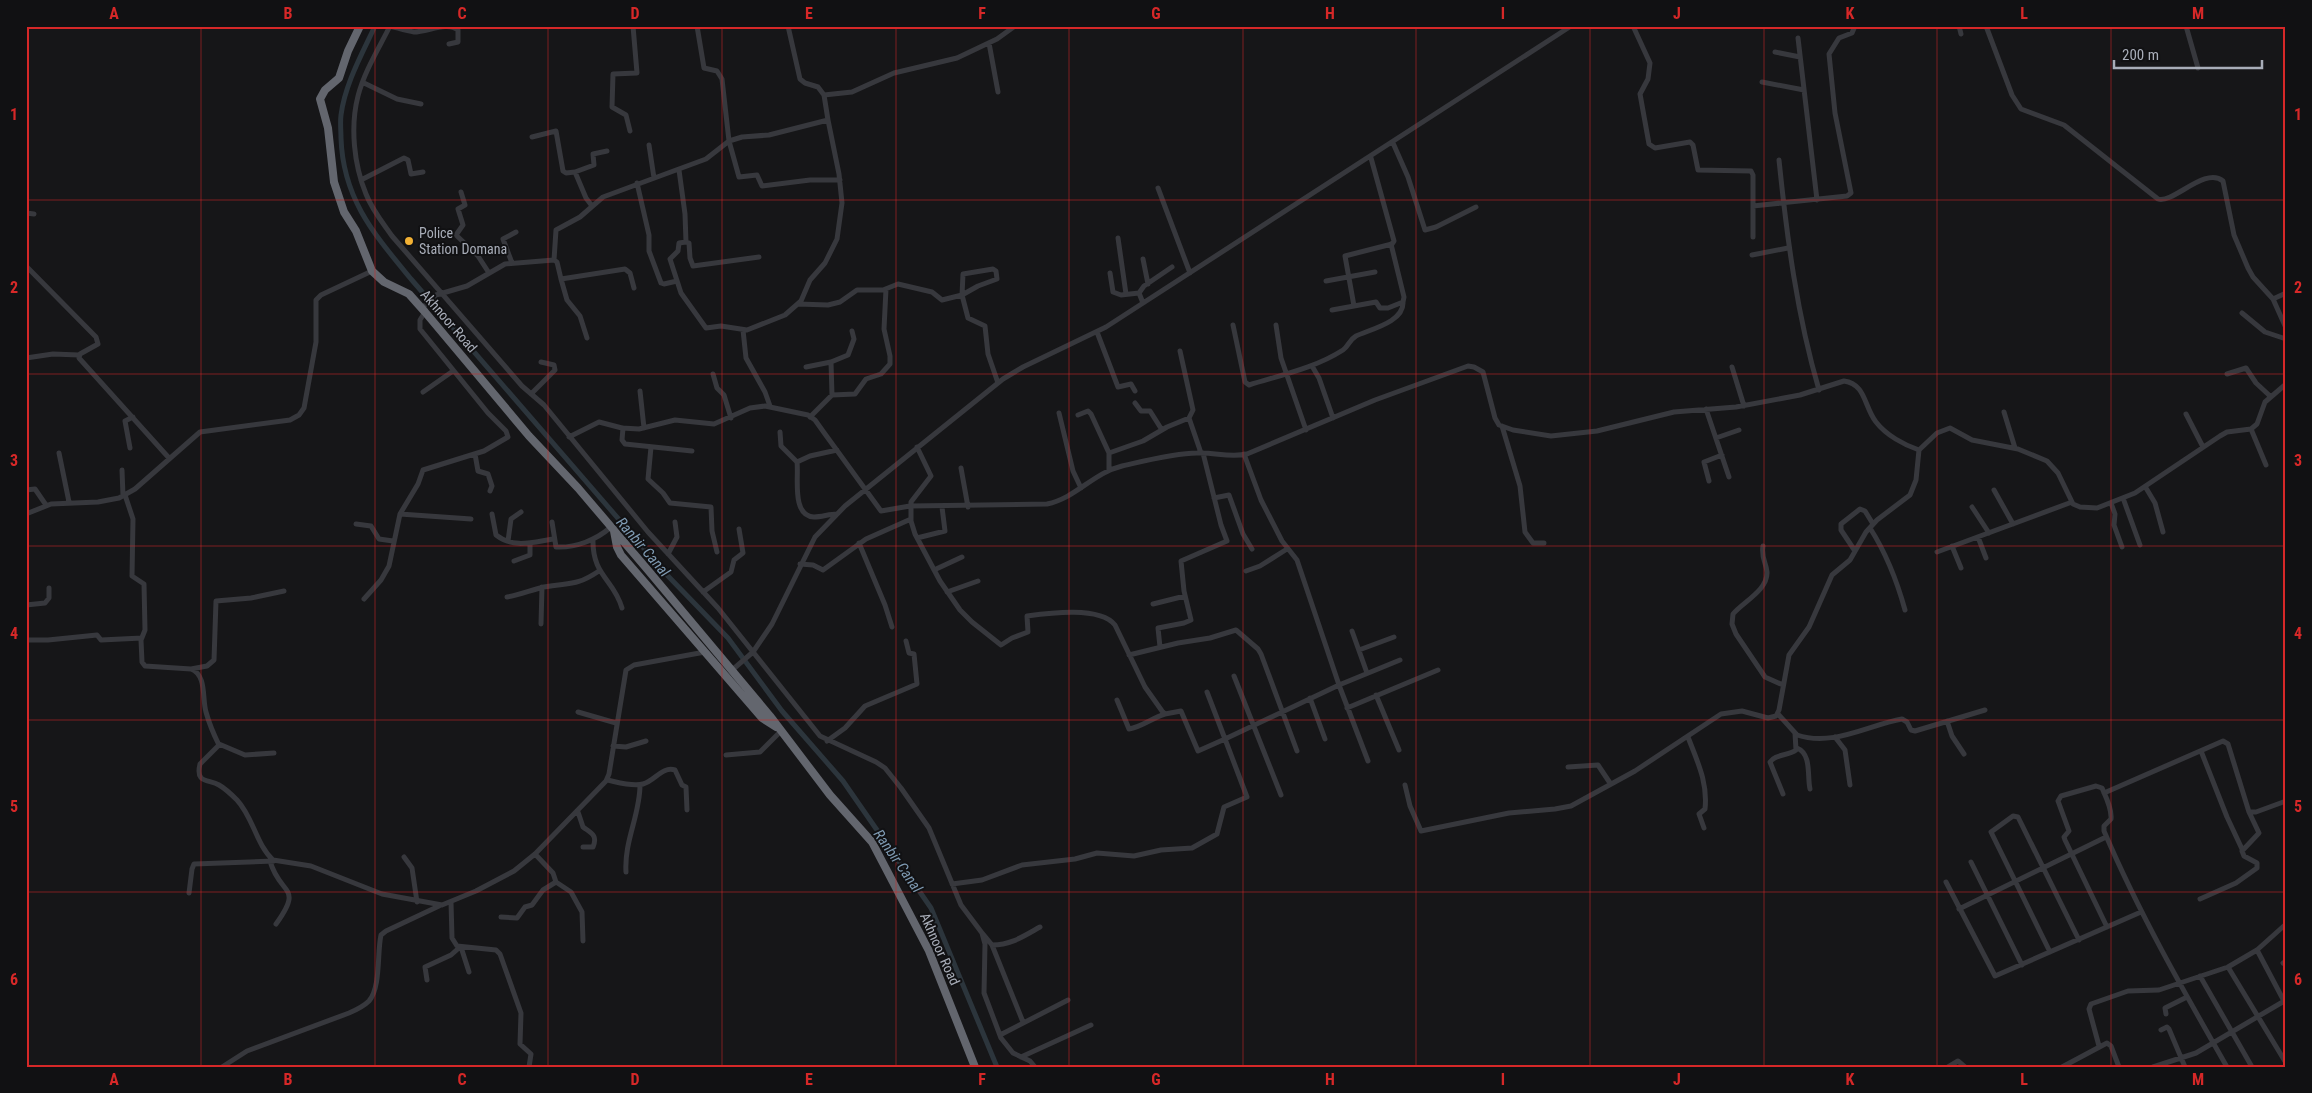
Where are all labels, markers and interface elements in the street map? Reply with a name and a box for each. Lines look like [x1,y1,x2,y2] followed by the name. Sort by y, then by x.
[109,4,119,23] text: A
[284,4,293,23] text: B
[457,4,467,23] text: C
[630,4,640,23] text: D
[805,4,813,23] text: E
[978,4,986,23] text: F
[1151,4,1161,23] text: G
[1325,4,1335,23] text: H
[1501,4,1505,23] text: I
[1673,4,1681,23] text: J
[1846,4,1855,23] text: K
[2020,4,2028,23] text: L
[2192,4,2204,23] text: M
[2114,38,2262,70] scale bar
[2122,46,2159,64] text: 200 m
[10,105,18,124] text: 1
[2294,105,2302,124] text: 1
[419,225,507,257] place label: Police Station Domana
[403,235,415,247] marker: Police Station Domana
[10,278,18,297] text: 2
[2294,278,2302,297] text: 2
[418,286,480,356] street label: Akhnoor Road
[10,451,18,470] text: 3
[2294,451,2302,470] text: 3
[612,514,674,581] water label: Ranbir Canal
[10,624,18,643] text: 4
[2294,624,2302,643] text: 4
[10,797,18,816] text: 5
[2294,797,2302,816] text: 5
[870,826,927,896] water label: Ranbir Canal
[917,910,963,988] street label: Akhnoor Road
[10,970,18,989] text: 6
[2294,970,2302,989] text: 6
[109,1070,119,1089] text: A
[284,1070,293,1089] text: B
[457,1070,467,1089] text: C
[630,1070,640,1089] text: D
[805,1070,813,1089] text: E
[978,1070,986,1089] text: F
[1151,1070,1161,1089] text: G
[1325,1070,1335,1089] text: H
[1501,1070,1505,1089] text: I
[1673,1070,1681,1089] text: J
[1846,1070,1855,1089] text: K
[2020,1070,2028,1089] text: L
[2192,1070,2204,1089] text: M

